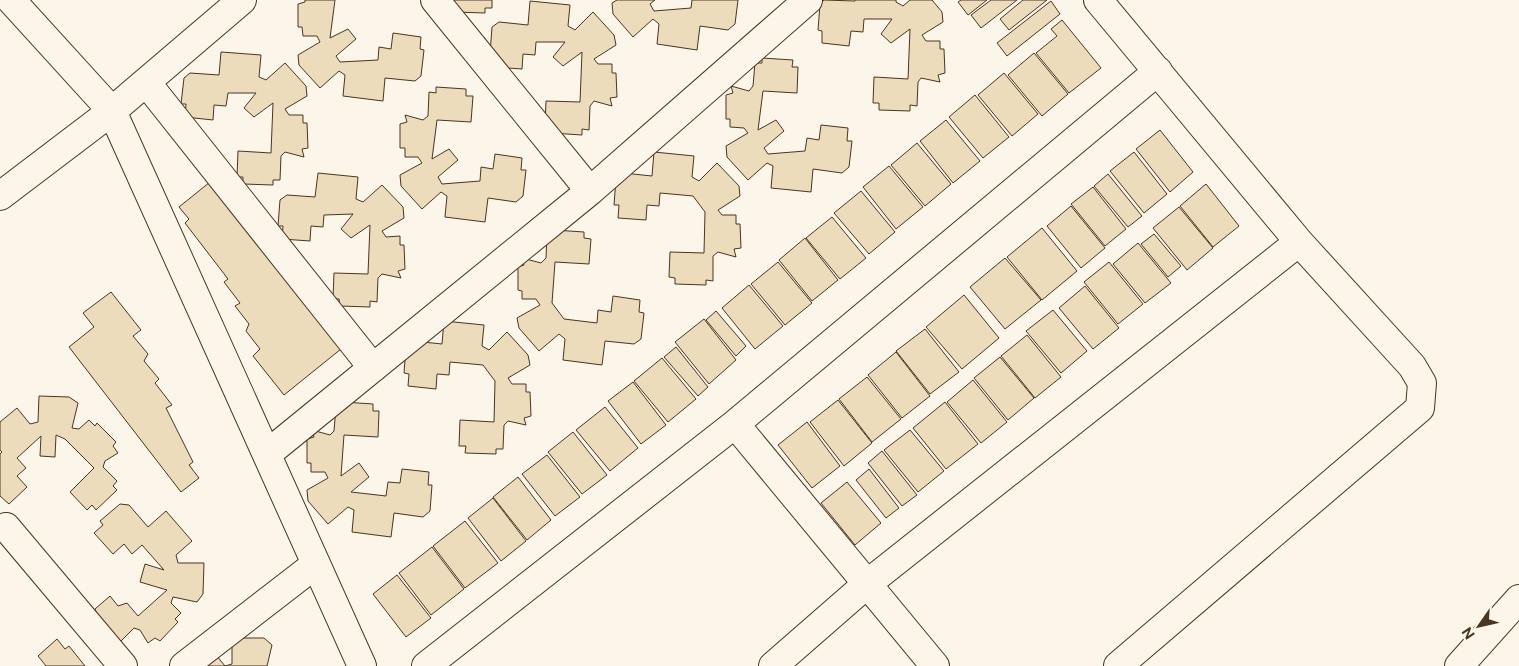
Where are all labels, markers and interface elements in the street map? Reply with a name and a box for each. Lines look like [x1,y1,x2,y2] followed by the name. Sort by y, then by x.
[1454,601,1504,651] north arrow
[1459,624,1478,642] text: N

